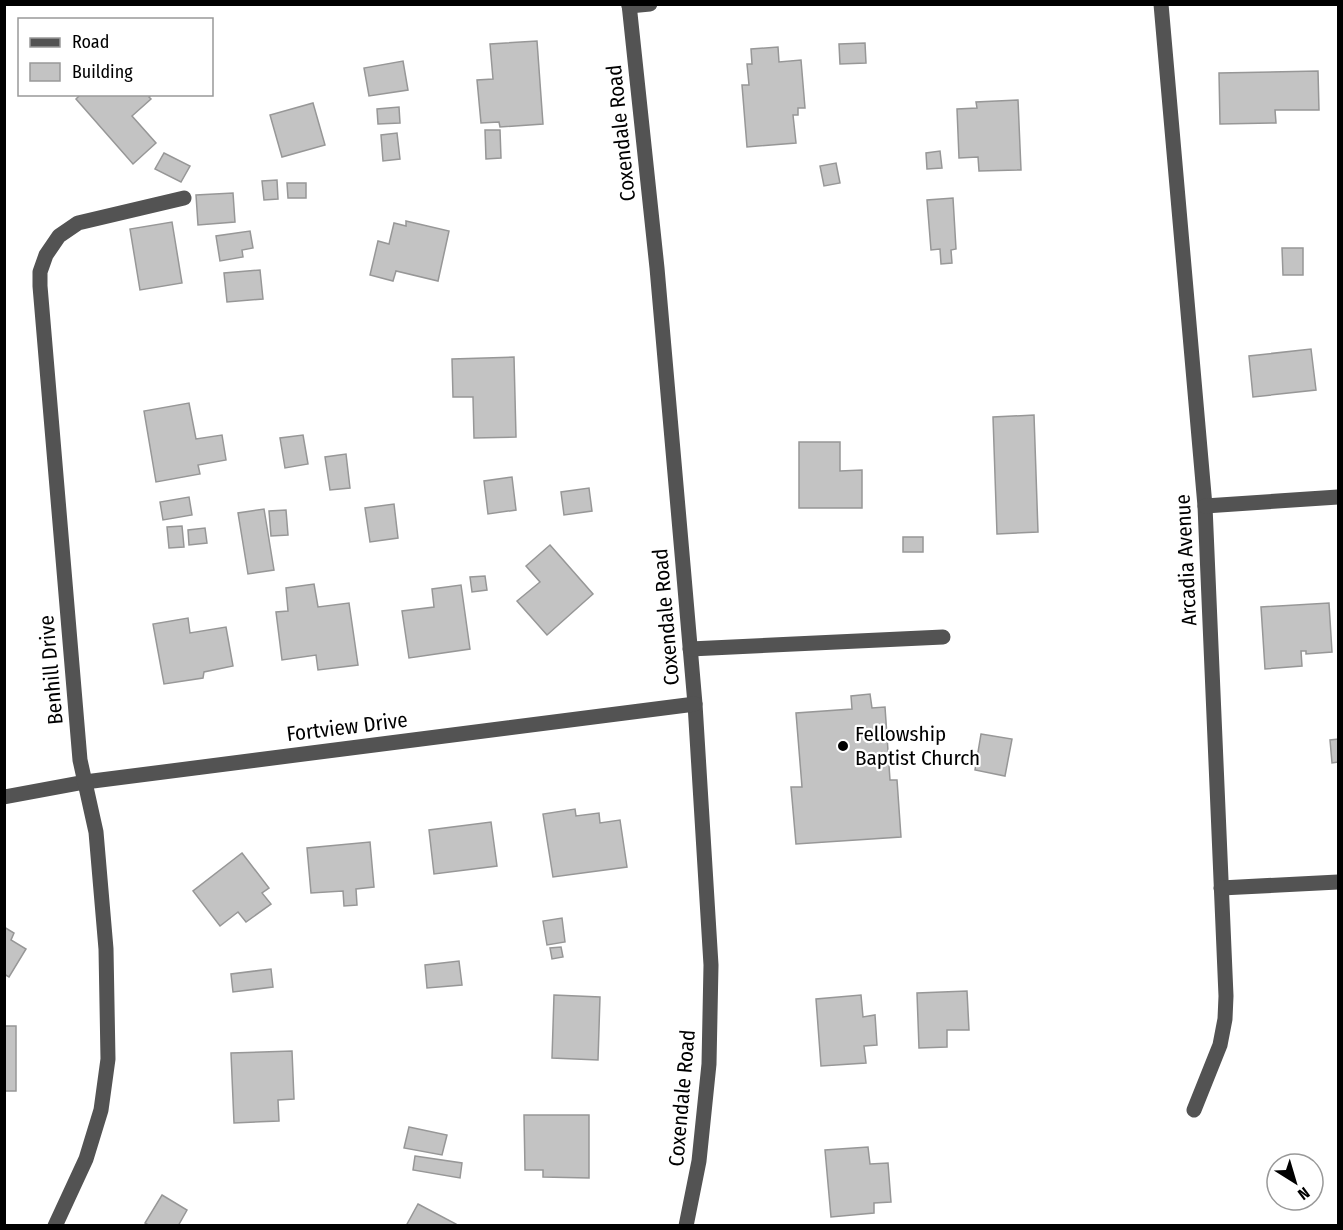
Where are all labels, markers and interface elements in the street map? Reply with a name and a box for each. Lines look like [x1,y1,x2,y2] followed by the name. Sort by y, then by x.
[18,18,213,96] legend
[72,31,109,53] text: Road
[72,61,133,83] text: Building
[601,63,641,203] street label: Coxendale Road
[1170,494,1202,626] street label: Arcadia Avenue
[647,548,685,686] street label: Coxendale Road
[33,614,69,726] street label: Benhill Drive
[285,707,409,747] street label: Fortview Drive
[855,721,980,771] place label: Fellowship Baptist Church
[836,739,850,753] marker: Fellowship Baptist Church
[663,1029,701,1167] street label: Coxendale Road
[1265,1152,1325,1212] north arrow
[1294,1183,1313,1204] text: N

